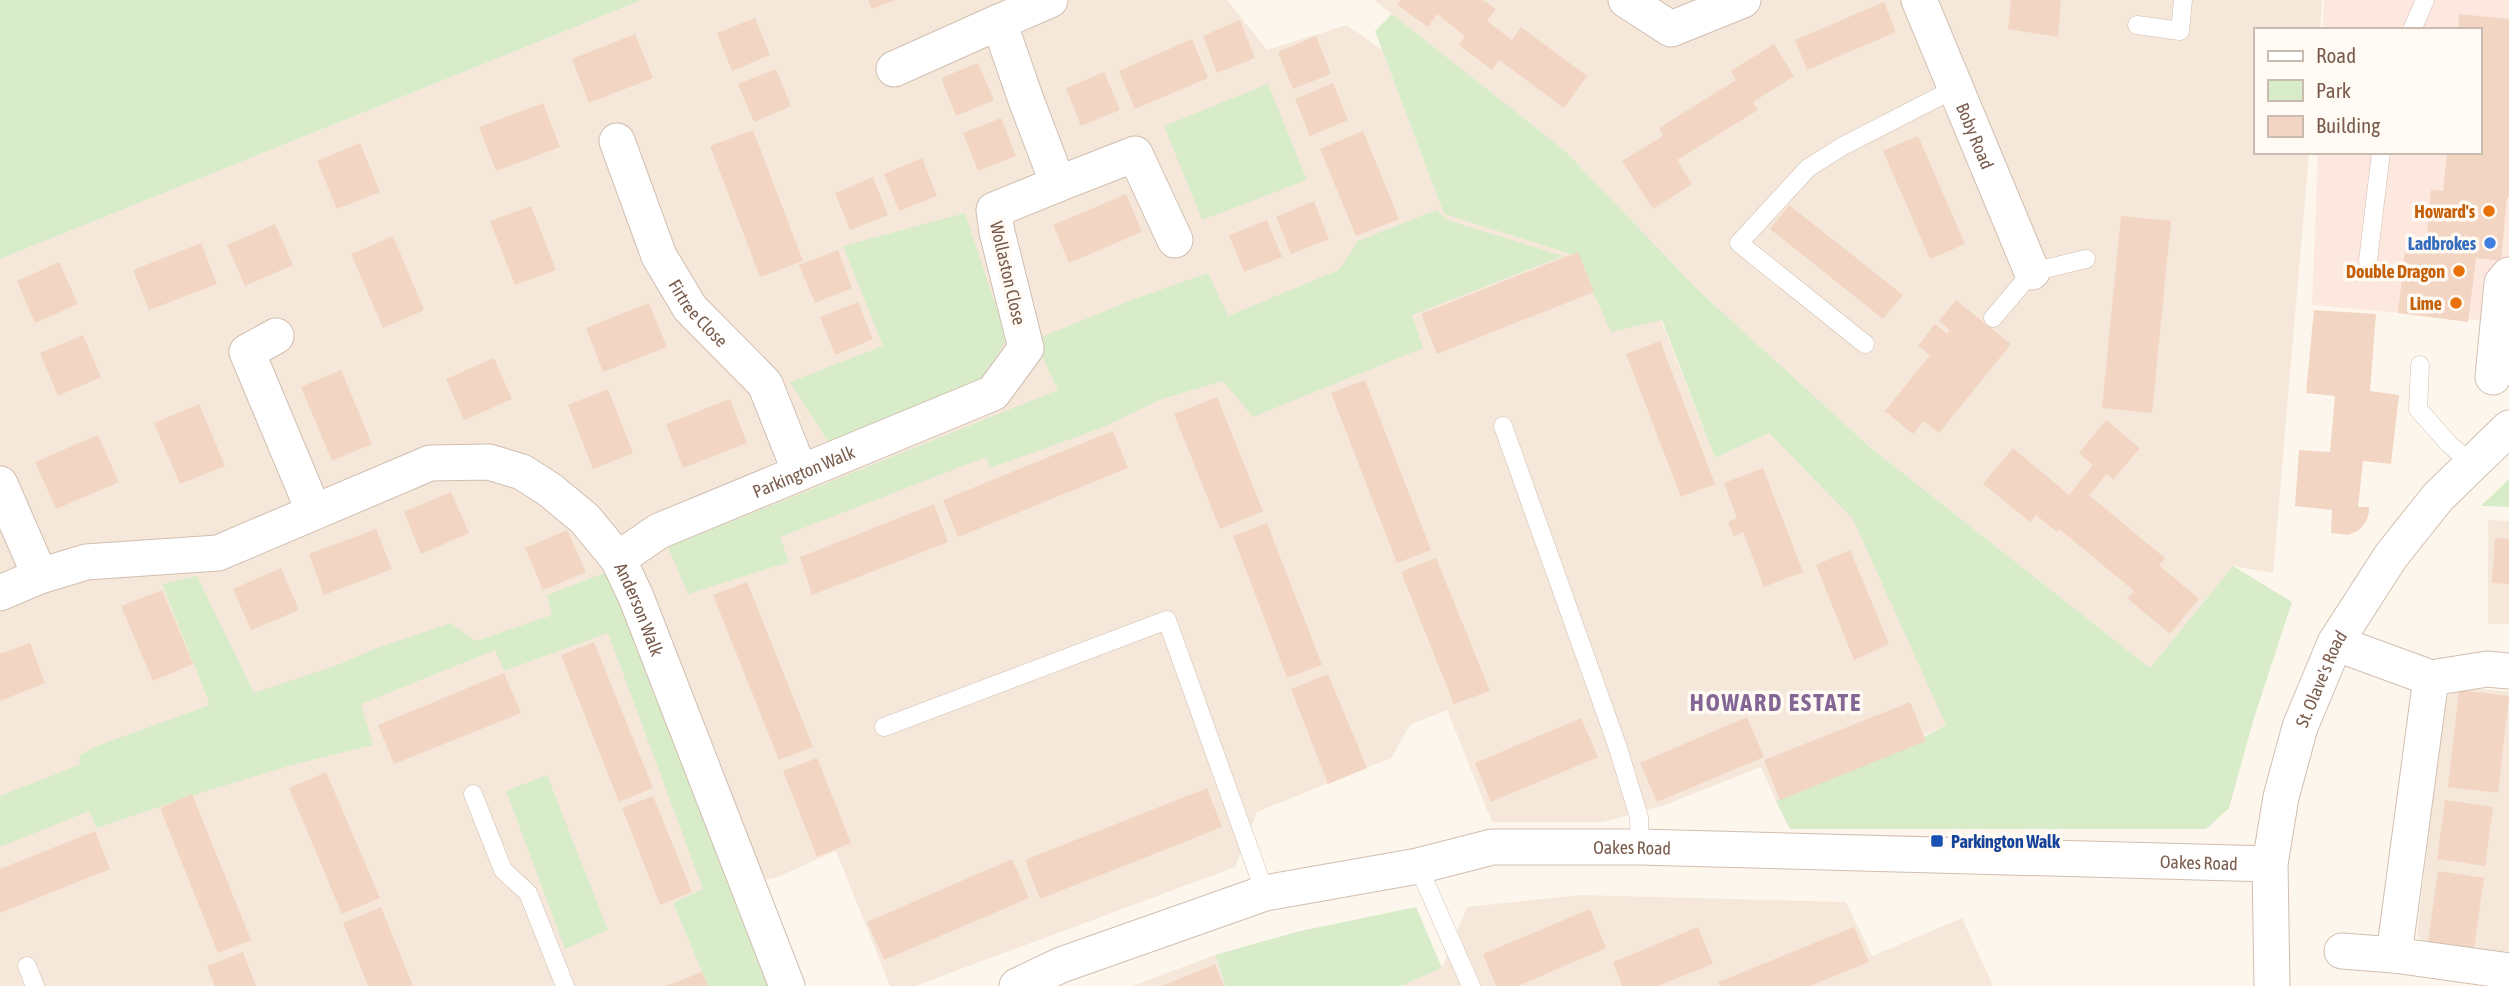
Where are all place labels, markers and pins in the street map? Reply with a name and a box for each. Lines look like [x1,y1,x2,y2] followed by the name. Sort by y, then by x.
[2414,201,2476,222] place label: Howard's
[2481,203,2497,219] marker: Howard's
[2408,233,2477,254] place label: Ladbrokes
[2482,235,2498,251] marker: Ladbrokes
[2346,261,2445,282] place label: Double Dragon
[2451,263,2467,279] marker: Double Dragon
[2410,293,2442,314] place label: Lime
[2448,295,2464,311] marker: Lime
[1951,831,2061,852] place label: Parkington Walk
[1929,833,1945,849] marker: Parkington Walk

